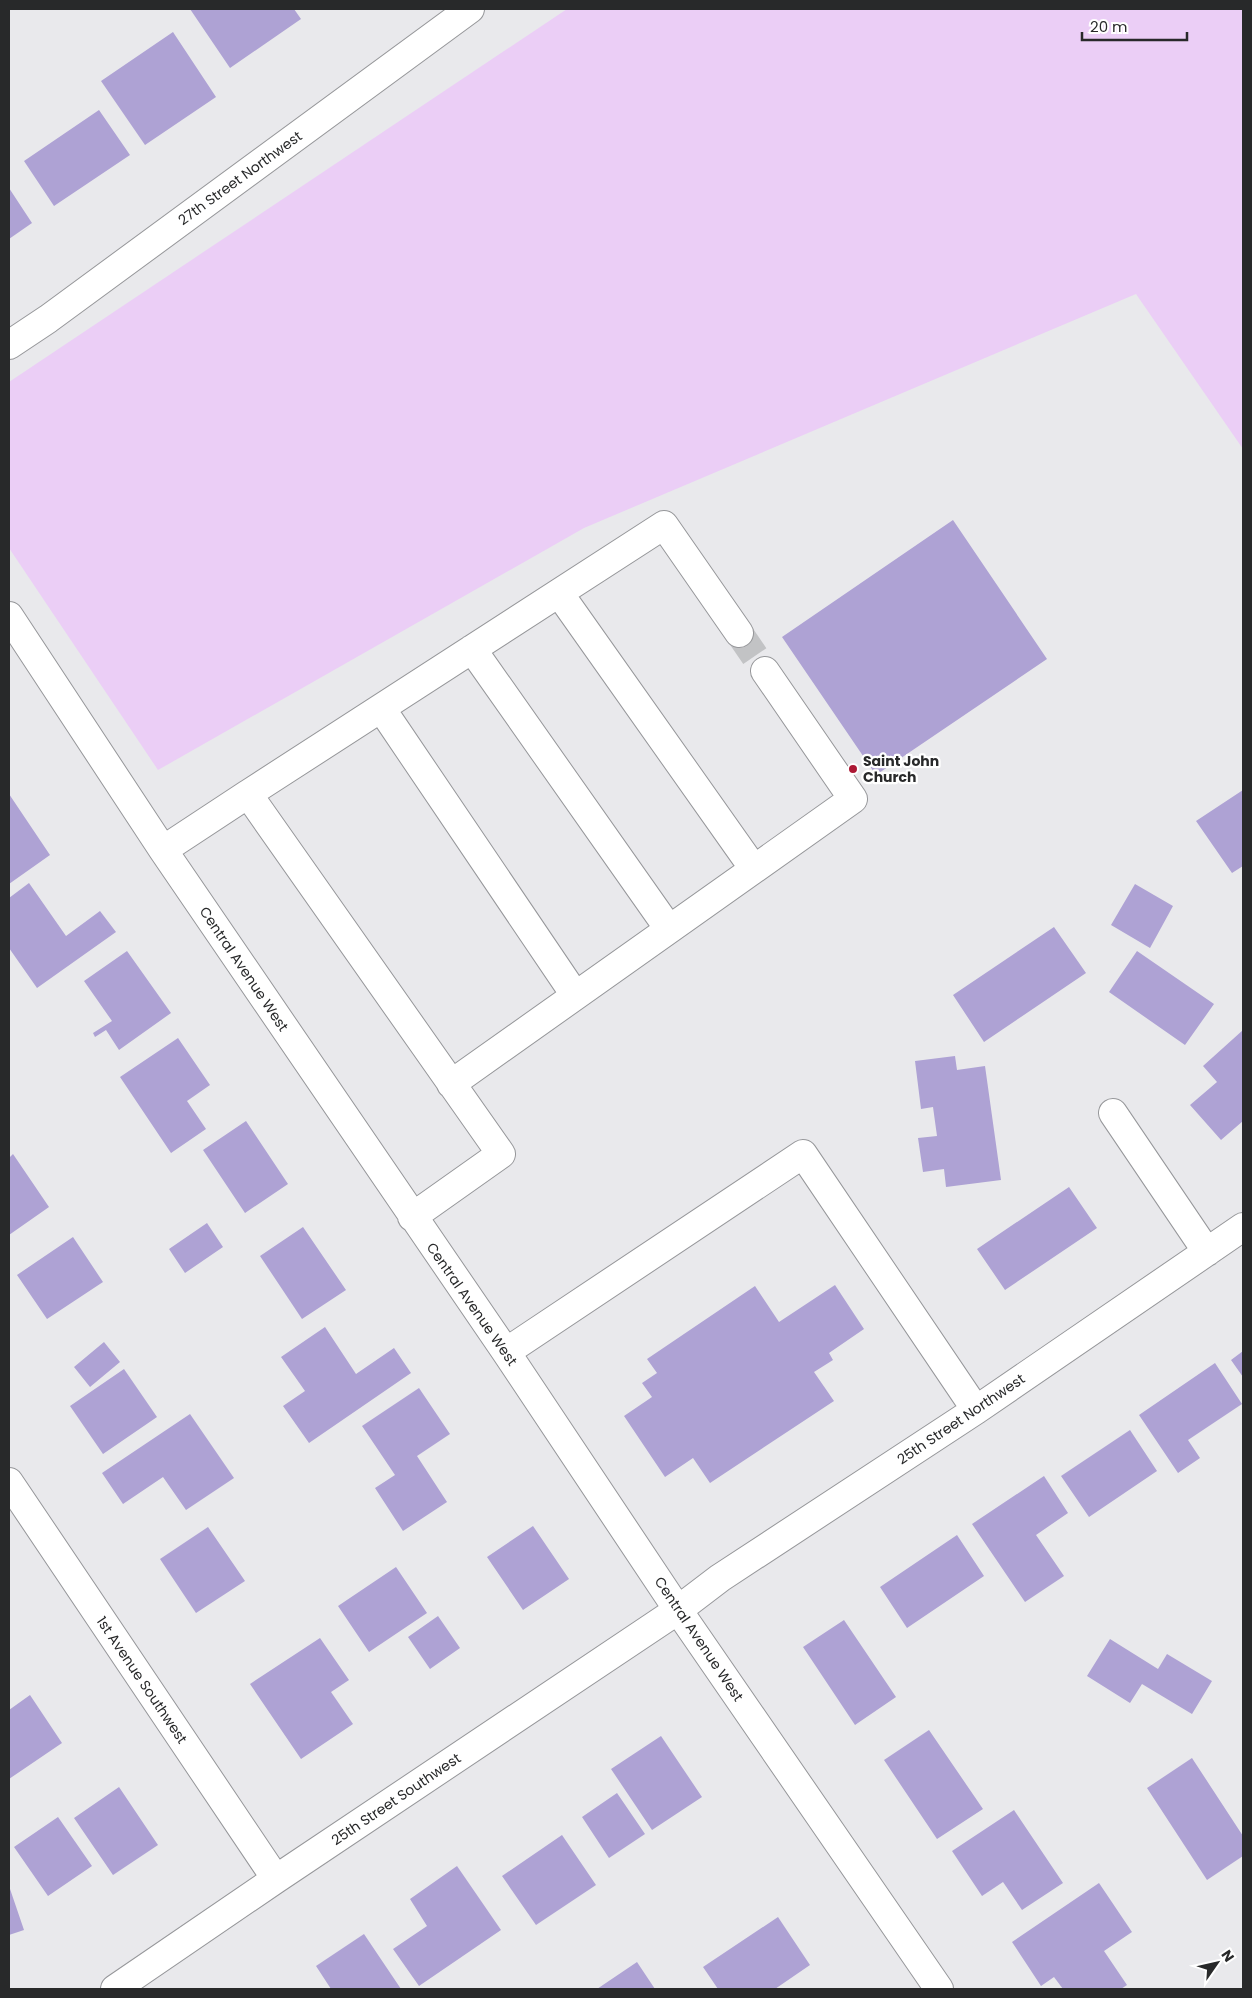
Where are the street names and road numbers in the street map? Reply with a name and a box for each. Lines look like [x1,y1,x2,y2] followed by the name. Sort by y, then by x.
[174,126,306,230] street label: 27th Street Northwest
[195,903,293,1035] street label: Central Avenue West
[422,1238,522,1370] street label: Central Avenue West
[893,1369,1029,1469] street label: 25th Street Northwest
[650,1573,748,1705] street label: Central Avenue West
[92,1612,192,1748] street label: 1st Avenue Southwest
[327,1748,465,1850] street label: 25th Street Southwest

